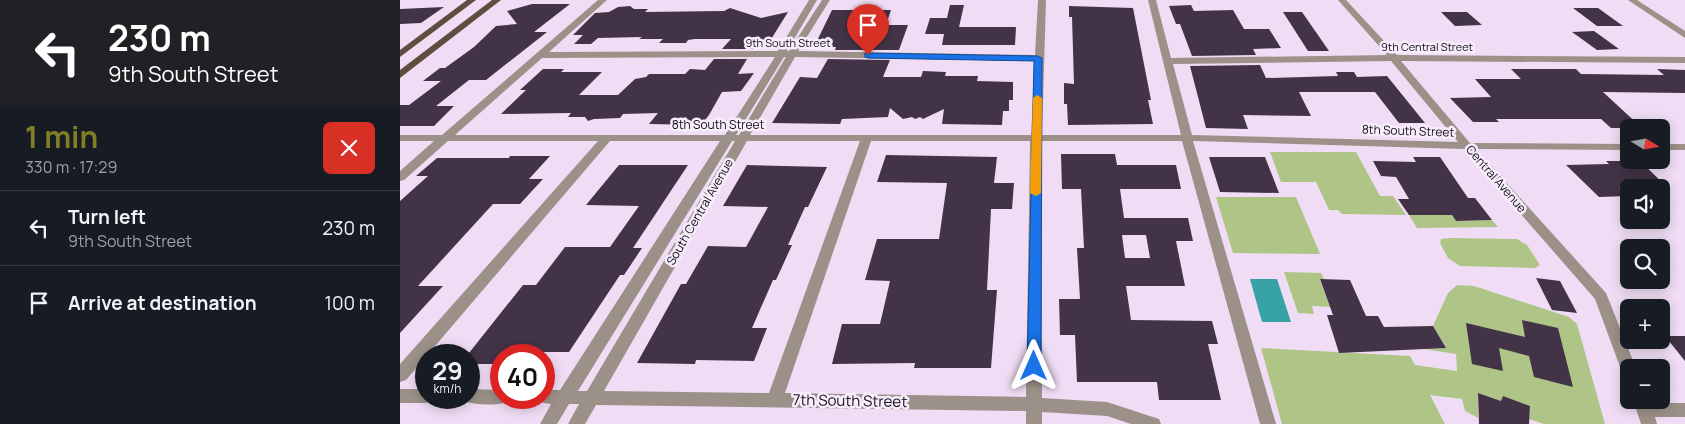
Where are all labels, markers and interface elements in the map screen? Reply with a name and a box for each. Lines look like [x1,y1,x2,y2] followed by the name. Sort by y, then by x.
[847,4,889,55] pin
[854,11,882,39] icon: arrive
[108,14,211,62] text: 230 m
[25,20,90,85] icon: left
[745,35,831,50] street label: 9th South Street
[1381,39,1473,54] street label: 9th Central Street
[108,59,278,89] text: 9th South Street
[25,116,98,157] text: 1 min
[672,116,764,133] street label: 8th South Street
[1620,119,1670,169] north arrow
[1620,119,1670,409] map controls
[1361,120,1455,141] street label: 8th South Street
[323,122,375,174] button: close
[1462,141,1530,216] street label: Central Avenue
[662,155,737,268] street label: South Central Avenue
[25,156,117,178] text: 330 m · 17:29
[1620,179,1670,229] button: sound
[68,204,146,230] text: Turn left
[25,214,53,242] icon: left
[322,215,375,241] text: 230 m
[68,230,192,252] text: 9th South Street
[1620,239,1670,289] button: search
[25,289,53,317] icon: arrive
[68,290,257,316] text: Arrive at destination
[324,290,375,316] text: 100 m
[1620,299,1670,349] button: +
[1007,339,1059,391] position arrow
[490,344,555,409] speed limit sign: 40
[432,353,463,388] text: 29
[1620,359,1670,409] button: −
[434,380,461,397] text: km/h
[793,389,907,412] street label: 7th South Street

